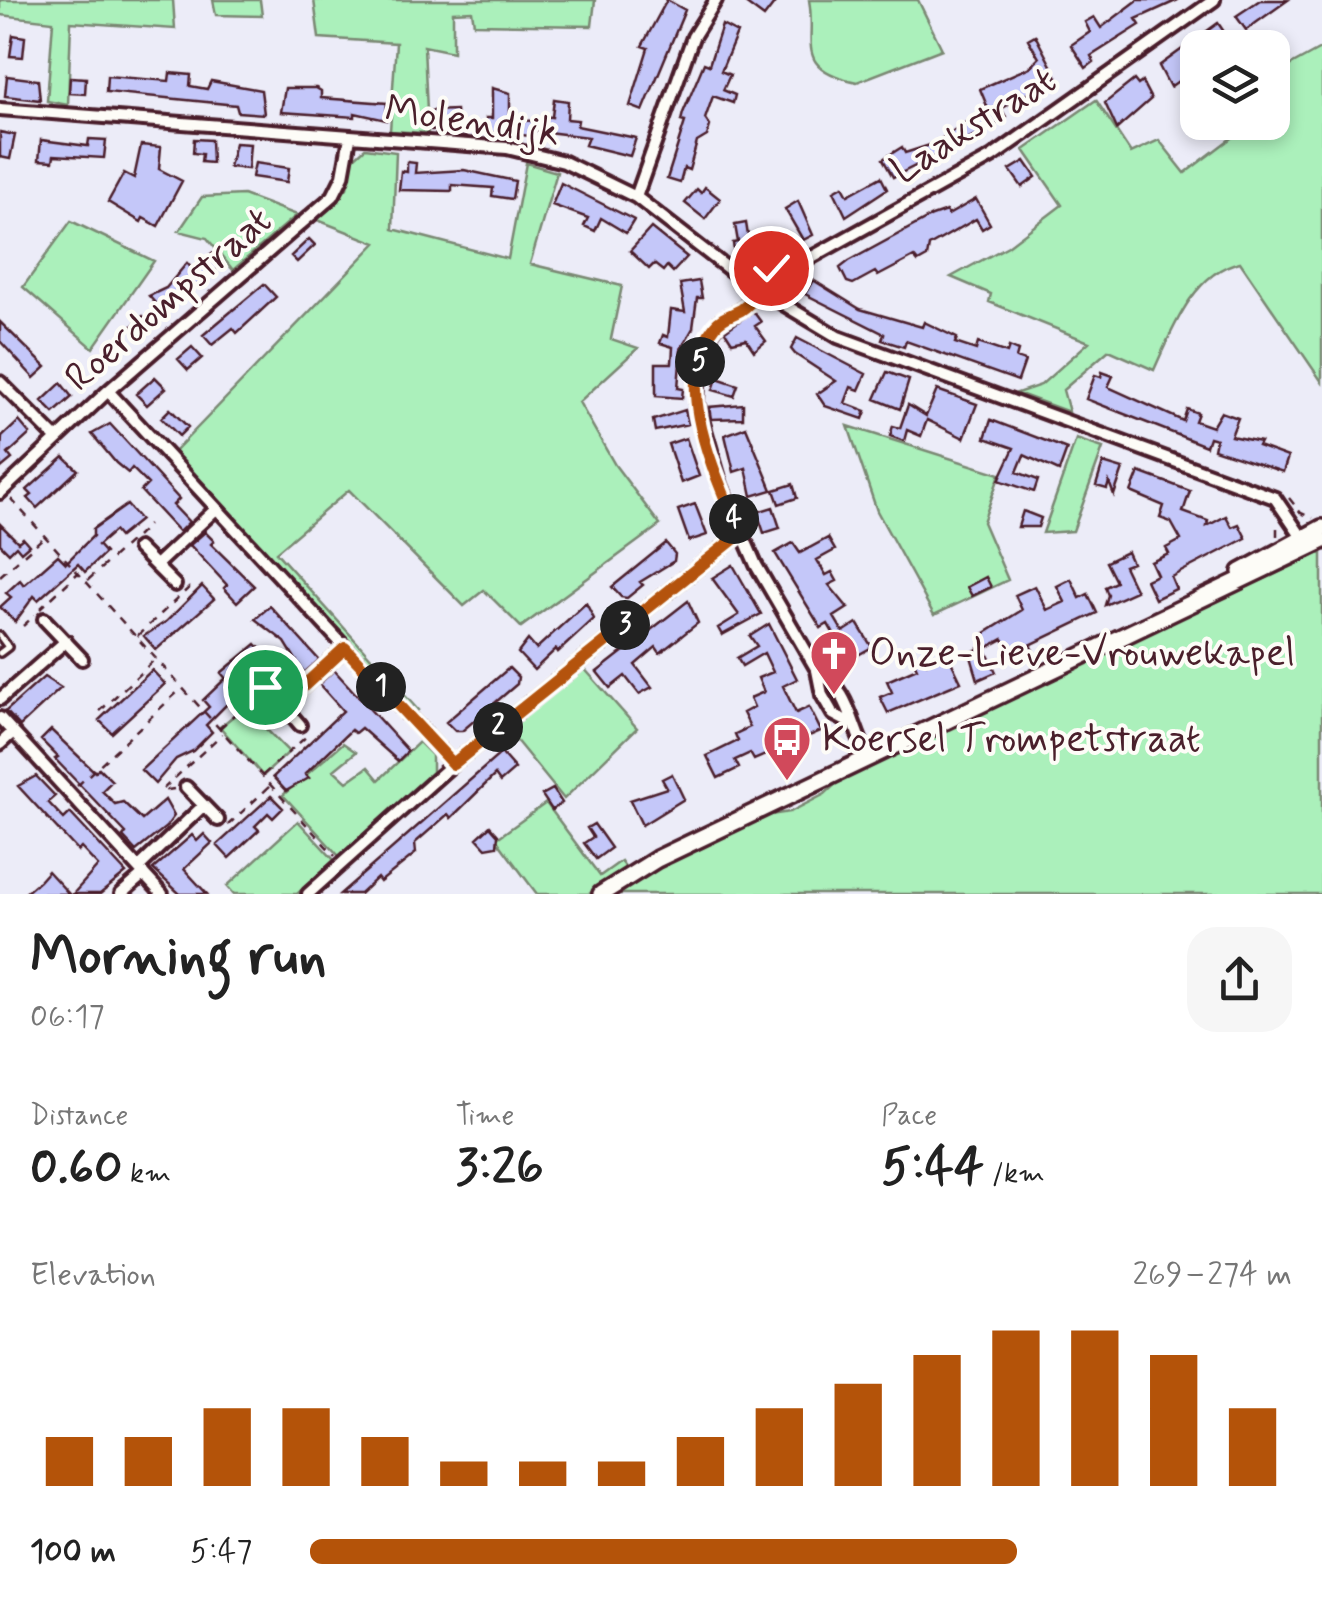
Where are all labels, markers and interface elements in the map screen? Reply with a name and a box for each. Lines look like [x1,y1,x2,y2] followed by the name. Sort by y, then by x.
[1180,30,1290,140] map controls
[1180,30,1290,140] button: layers
[882,55,1066,197] street label: Laakstraat
[381,84,563,160] street label: Molendijk
[55,196,283,404] street label: Roerdompstraat
[729,226,814,311] pin
[744,241,799,296] icon: check
[675,337,725,387] pin: 5
[692,343,708,380] text: 5
[709,494,759,544] pin: 4
[726,500,742,537] text: 4
[600,600,650,650] pin: 3
[619,606,631,643] text: 3
[808,628,860,696] church icon: Onze-Lieve-Vrouwekapel
[869,628,1295,680] place label: Onze-Lieve-Vrouwekapel
[223,645,308,730] pin
[238,660,293,715] icon: arrive
[356,662,406,712] pin: 1
[375,668,387,705] text: 1
[473,702,523,752] pin: 2
[491,708,505,745] text: 2
[761,714,813,782] bus stop icon: Koersel Trompetstraat
[822,714,1201,766] place label: Koersel Trompetstraat
[30,922,327,994] text: Morning run
[1187,927,1292,1032] button: share
[30,996,105,1038] text: 06:17
[30,1098,128,1135] text: Distance
[456,1098,514,1135] text: Time
[881,1098,937,1135] text: Pace
[30,1135,123,1201] text: 0.60
[456,1135,544,1201] text: 3:26
[881,1135,984,1201] text: 5:44
[123,1156,171,1193] text: km
[984,1156,1045,1193] text: /km
[30,1254,156,1296] text: Elevation
[1132,1254,1292,1296] text: 269–274 m
[30,1531,116,1573] text: 100 m
[190,1531,252,1573] text: 5:47

